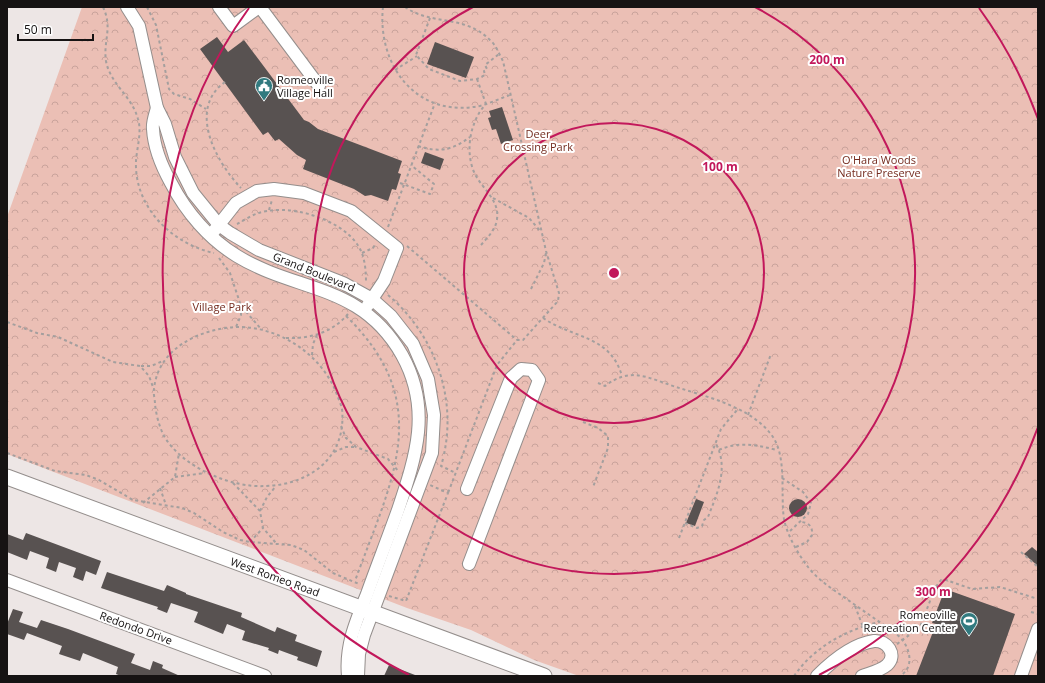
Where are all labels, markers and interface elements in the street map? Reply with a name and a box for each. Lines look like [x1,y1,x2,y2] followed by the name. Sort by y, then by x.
[18,16,93,42] scale bar
[24,21,52,38] text: 50 m
[809,51,845,68] text: 200 m
[277,72,333,100] place label: Romeoville Village Hall
[254,76,274,101] public building icon: Romeoville Village Hall
[503,126,573,154] park label: Deer Crossing Park
[837,152,921,180] park label: O'Hara Woods Nature Preserve
[702,158,738,175] text: 100 m
[271,248,357,295] street label: Grand Boulevard
[607,266,621,280] centre of rings
[192,299,252,314] park label: Village Park
[229,553,322,600] street label: West Romeo Road
[915,583,951,600] text: 300 m
[98,607,175,648] street label: Redondo Drive
[864,607,956,635] place label: Romeoville Recreation Center
[959,611,979,636] sports icon: Romeoville Recreation Center

